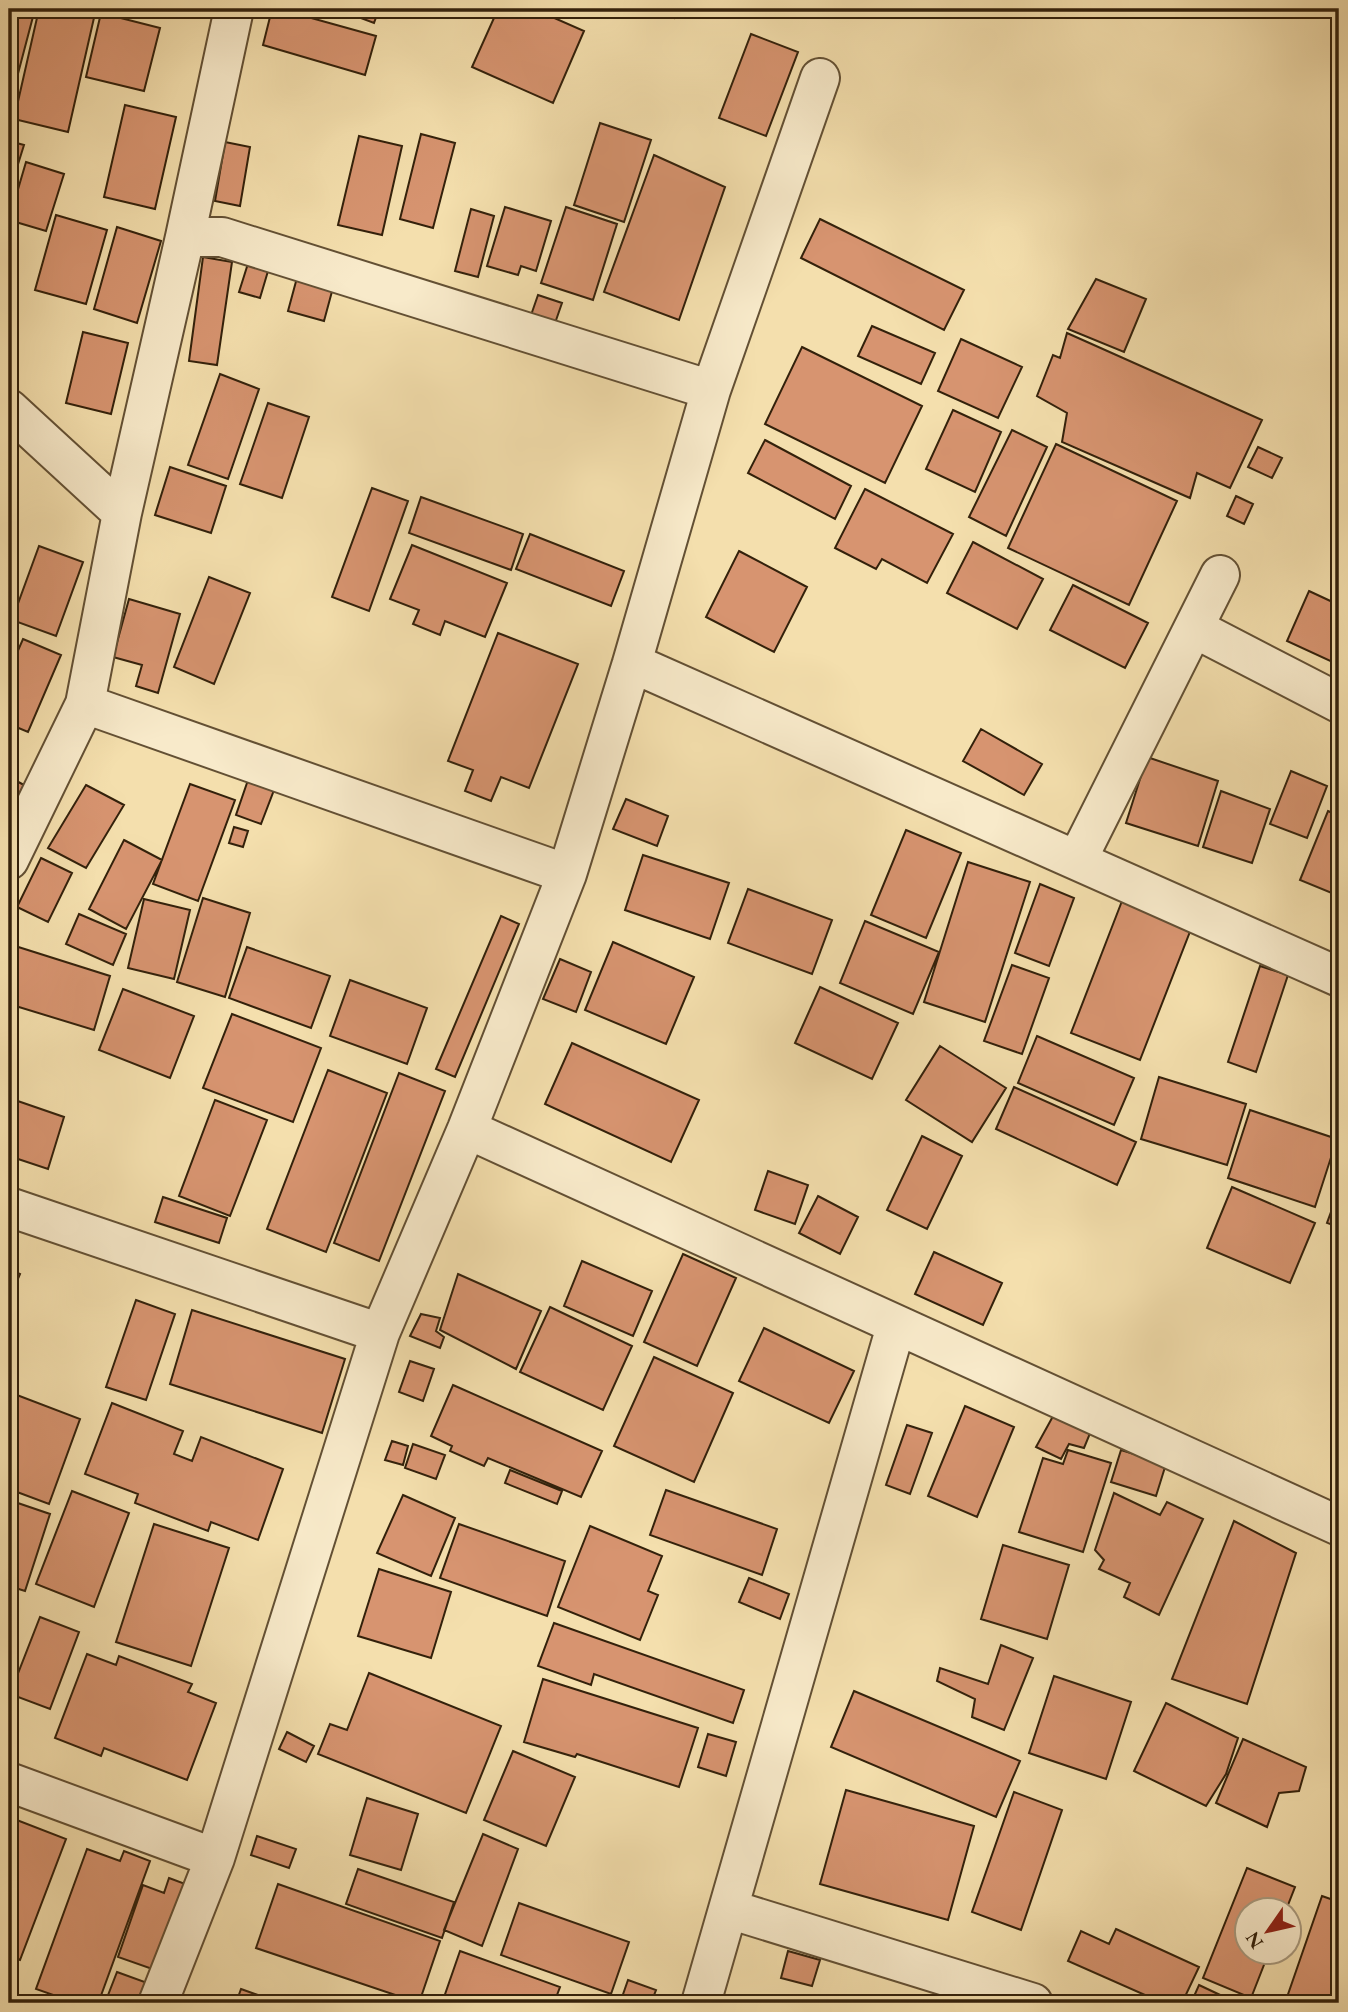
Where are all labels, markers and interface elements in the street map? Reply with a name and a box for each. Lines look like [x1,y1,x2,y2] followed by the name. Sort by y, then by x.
[1232,1896,1302,1966] north arrow
[1239,1926,1269,1954] text: N

